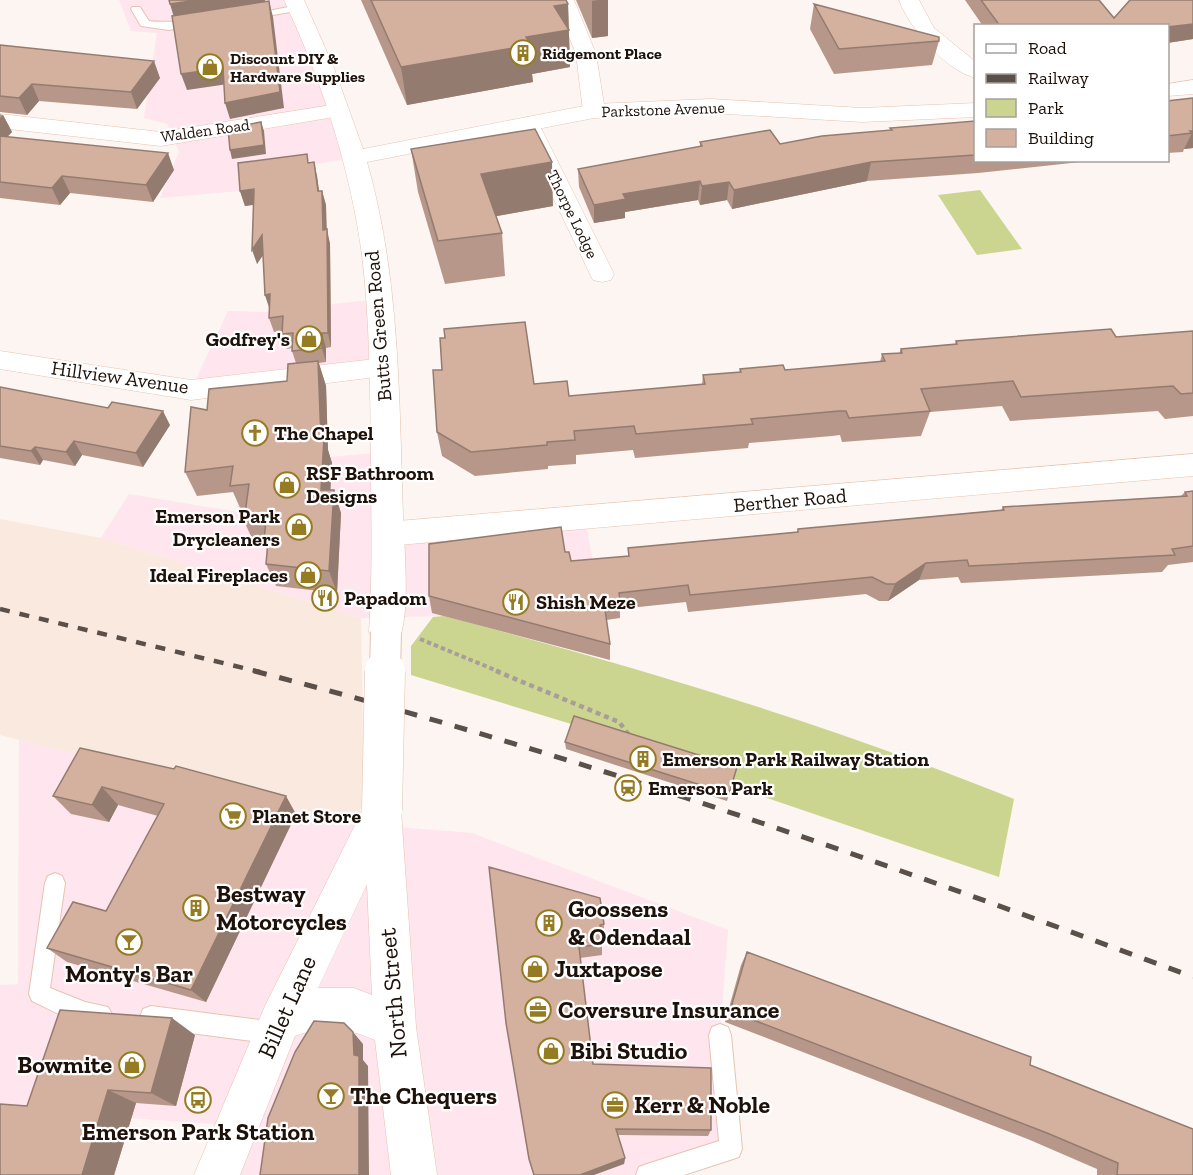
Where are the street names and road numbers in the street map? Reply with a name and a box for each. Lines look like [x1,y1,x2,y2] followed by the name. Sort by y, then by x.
[601,98,725,121] street label: Parkstone Avenue
[159,115,251,146] street label: Walden Road
[543,167,602,261] street label: Thorpe Lodge
[359,249,397,402] street label: Butts Green Road
[50,355,190,399] street label: Hillview Avenue
[732,483,848,517] street label: Berther Road
[372,927,413,1059] street label: North Street
[251,951,322,1063] street label: Billet Lane

